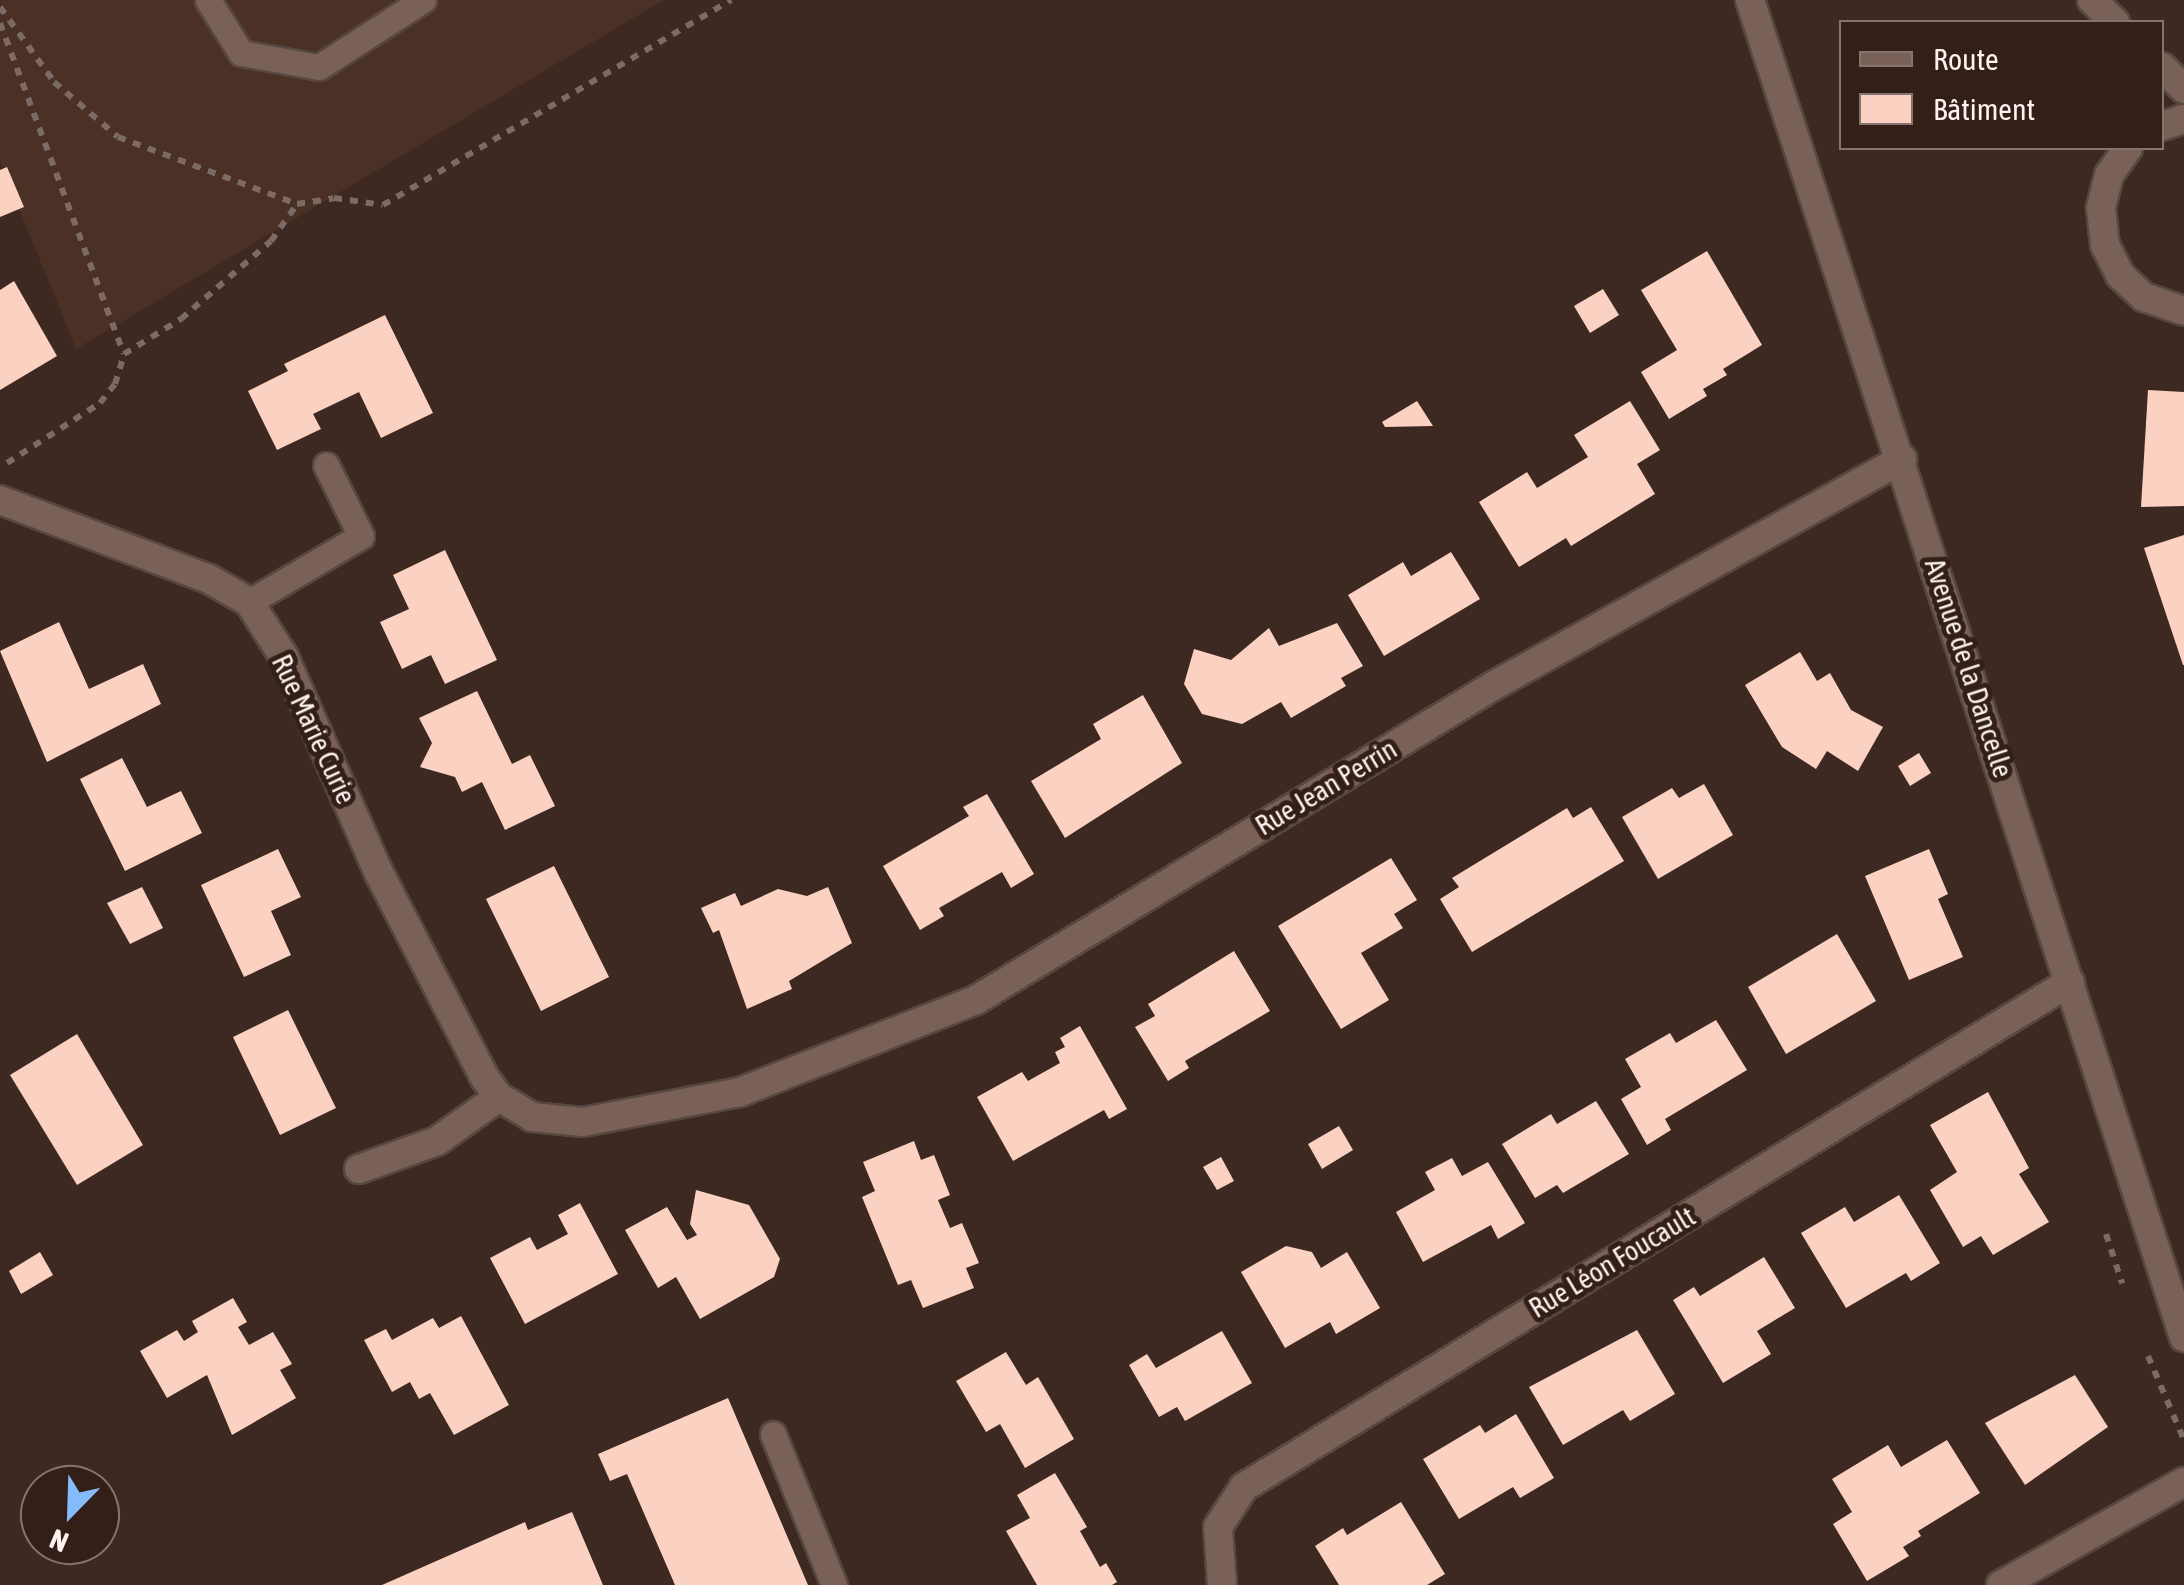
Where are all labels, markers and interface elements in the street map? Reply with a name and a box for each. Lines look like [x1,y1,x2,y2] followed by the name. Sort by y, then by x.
[1839,20,2164,150] legend
[1933,42,1999,76] text: Route
[1933,92,2035,126] text: Bâtiment
[1918,554,2020,782] street label: Avenue de la Dancelle
[265,649,363,809] street label: Rue Marie Curie
[1249,732,1403,842] street label: Rue Jean Perrin
[1523,1199,1701,1325] street label: Rue Léon Foucault
[20,1465,120,1565] north arrow
[45,1523,73,1559] text: N

